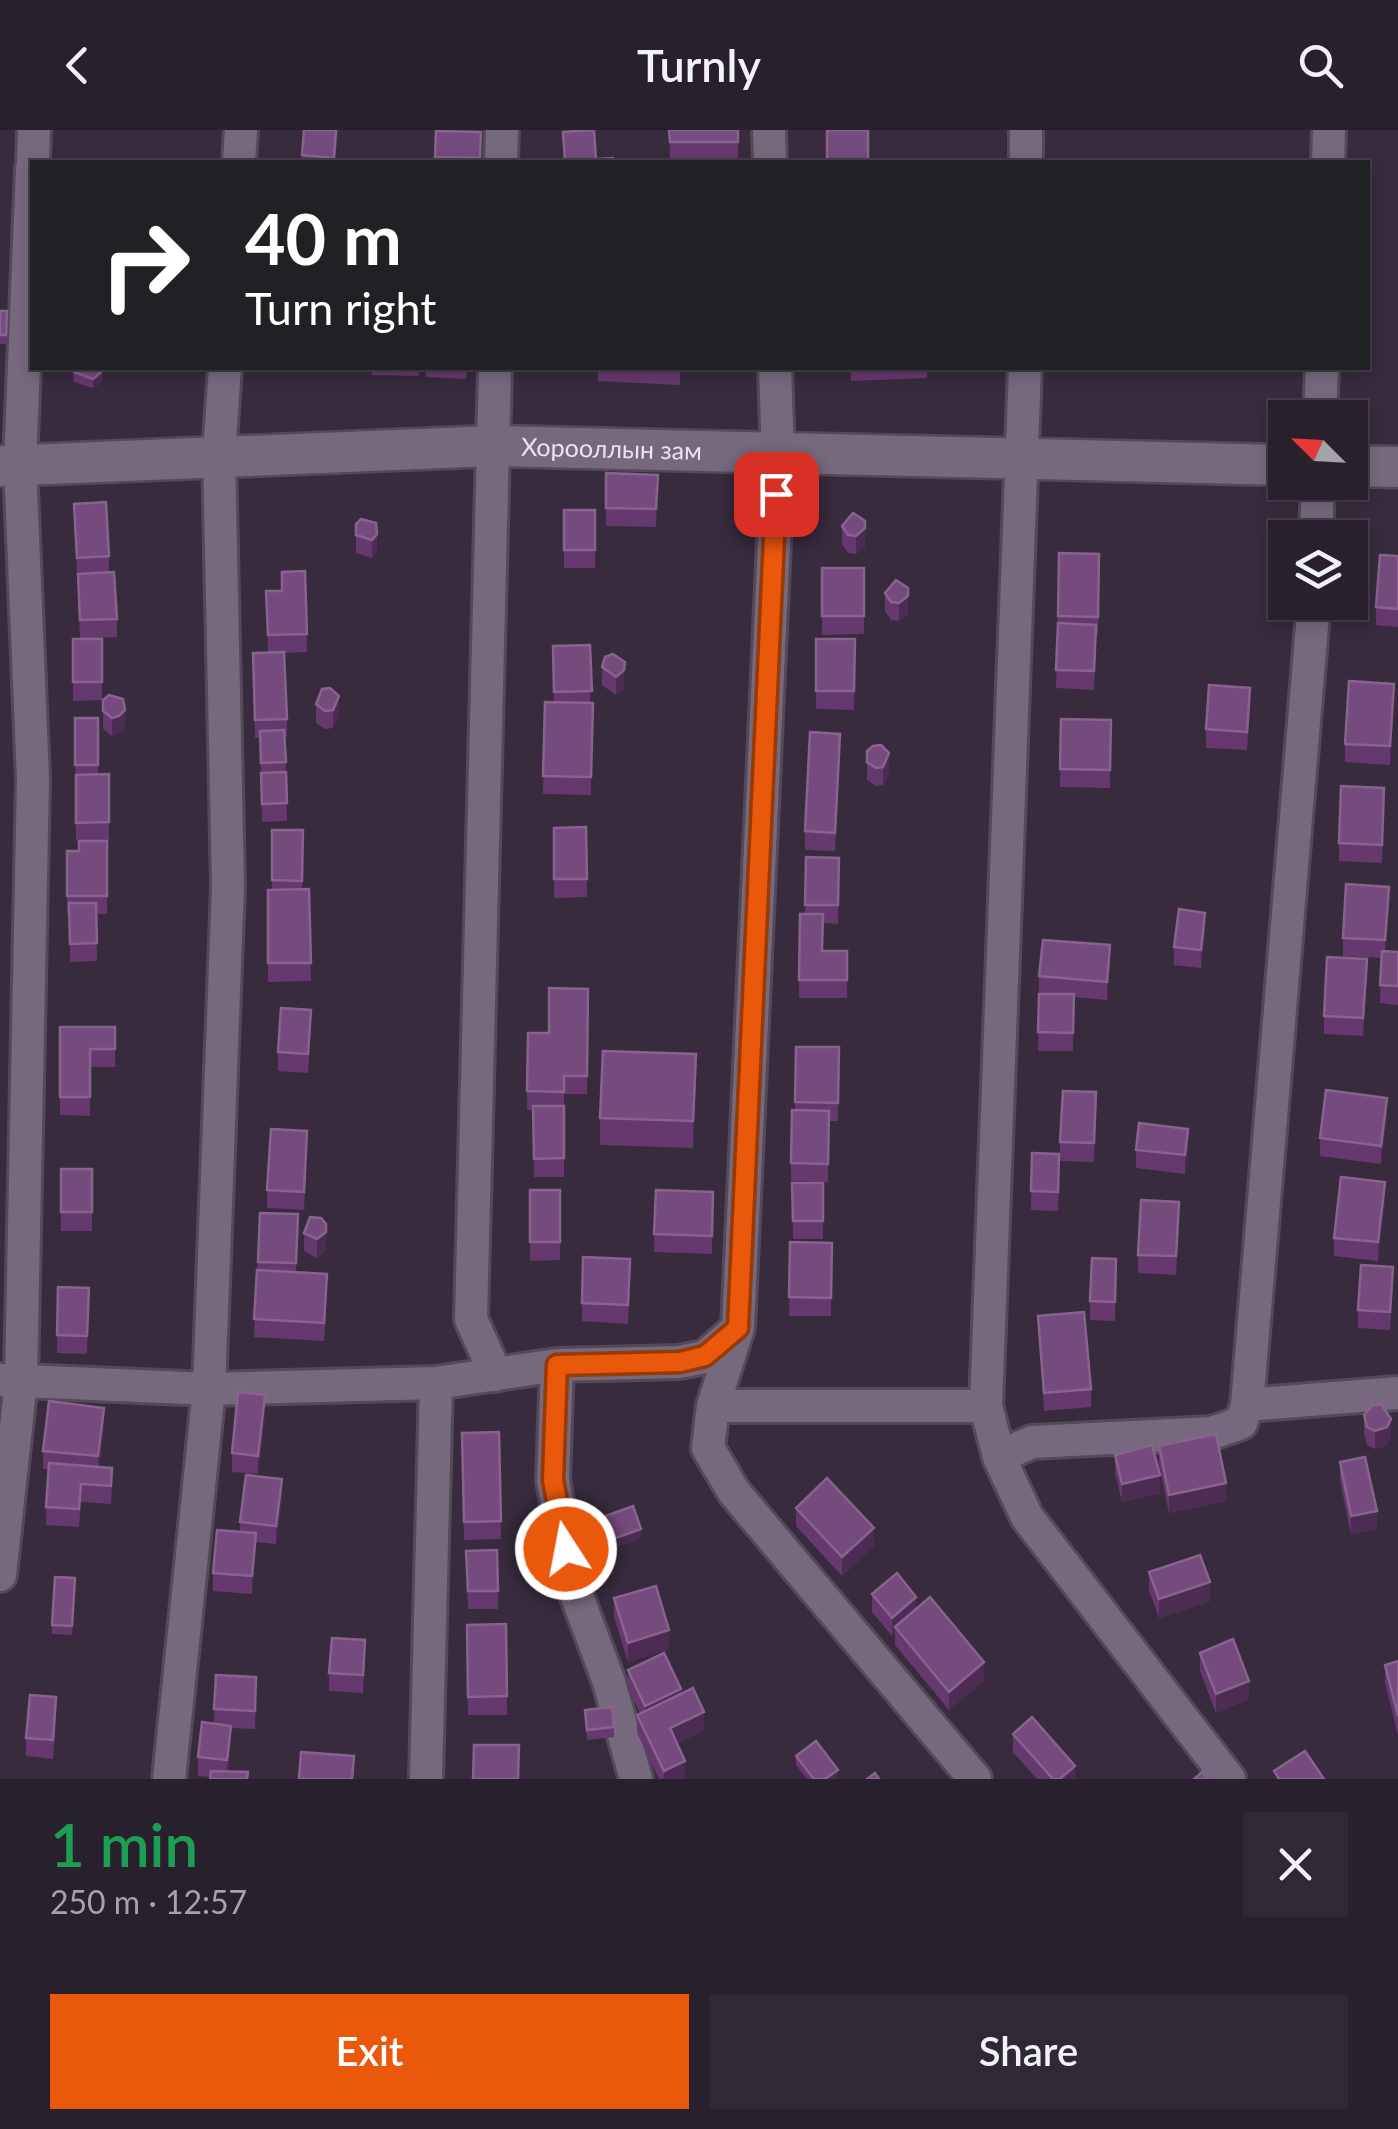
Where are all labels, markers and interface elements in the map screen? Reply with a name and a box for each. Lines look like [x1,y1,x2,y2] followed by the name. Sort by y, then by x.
[50,38,105,93] icon: back
[637,38,761,92] text: Turnly
[1293,38,1348,93] icon: search
[245,196,402,280] text: 40 m
[80,200,210,330] icon: right
[245,281,436,335] text: Turn right
[1268,400,1368,500] north arrow
[1268,400,1368,620] map controls
[521,431,702,465] street label: Хорооллын зам
[734,452,819,537] pin
[749,467,804,522] icon: arrive
[1268,520,1368,620] button: layers
[514,1497,618,1601] position arrow
[50,1808,198,1880] text: 1 min
[1243,1812,1348,1917] button: close
[50,1882,247,1921] text: 250 m · 12:57
[50,1994,689,2109] button: Exit
[709,1994,1348,2109] button: Share

